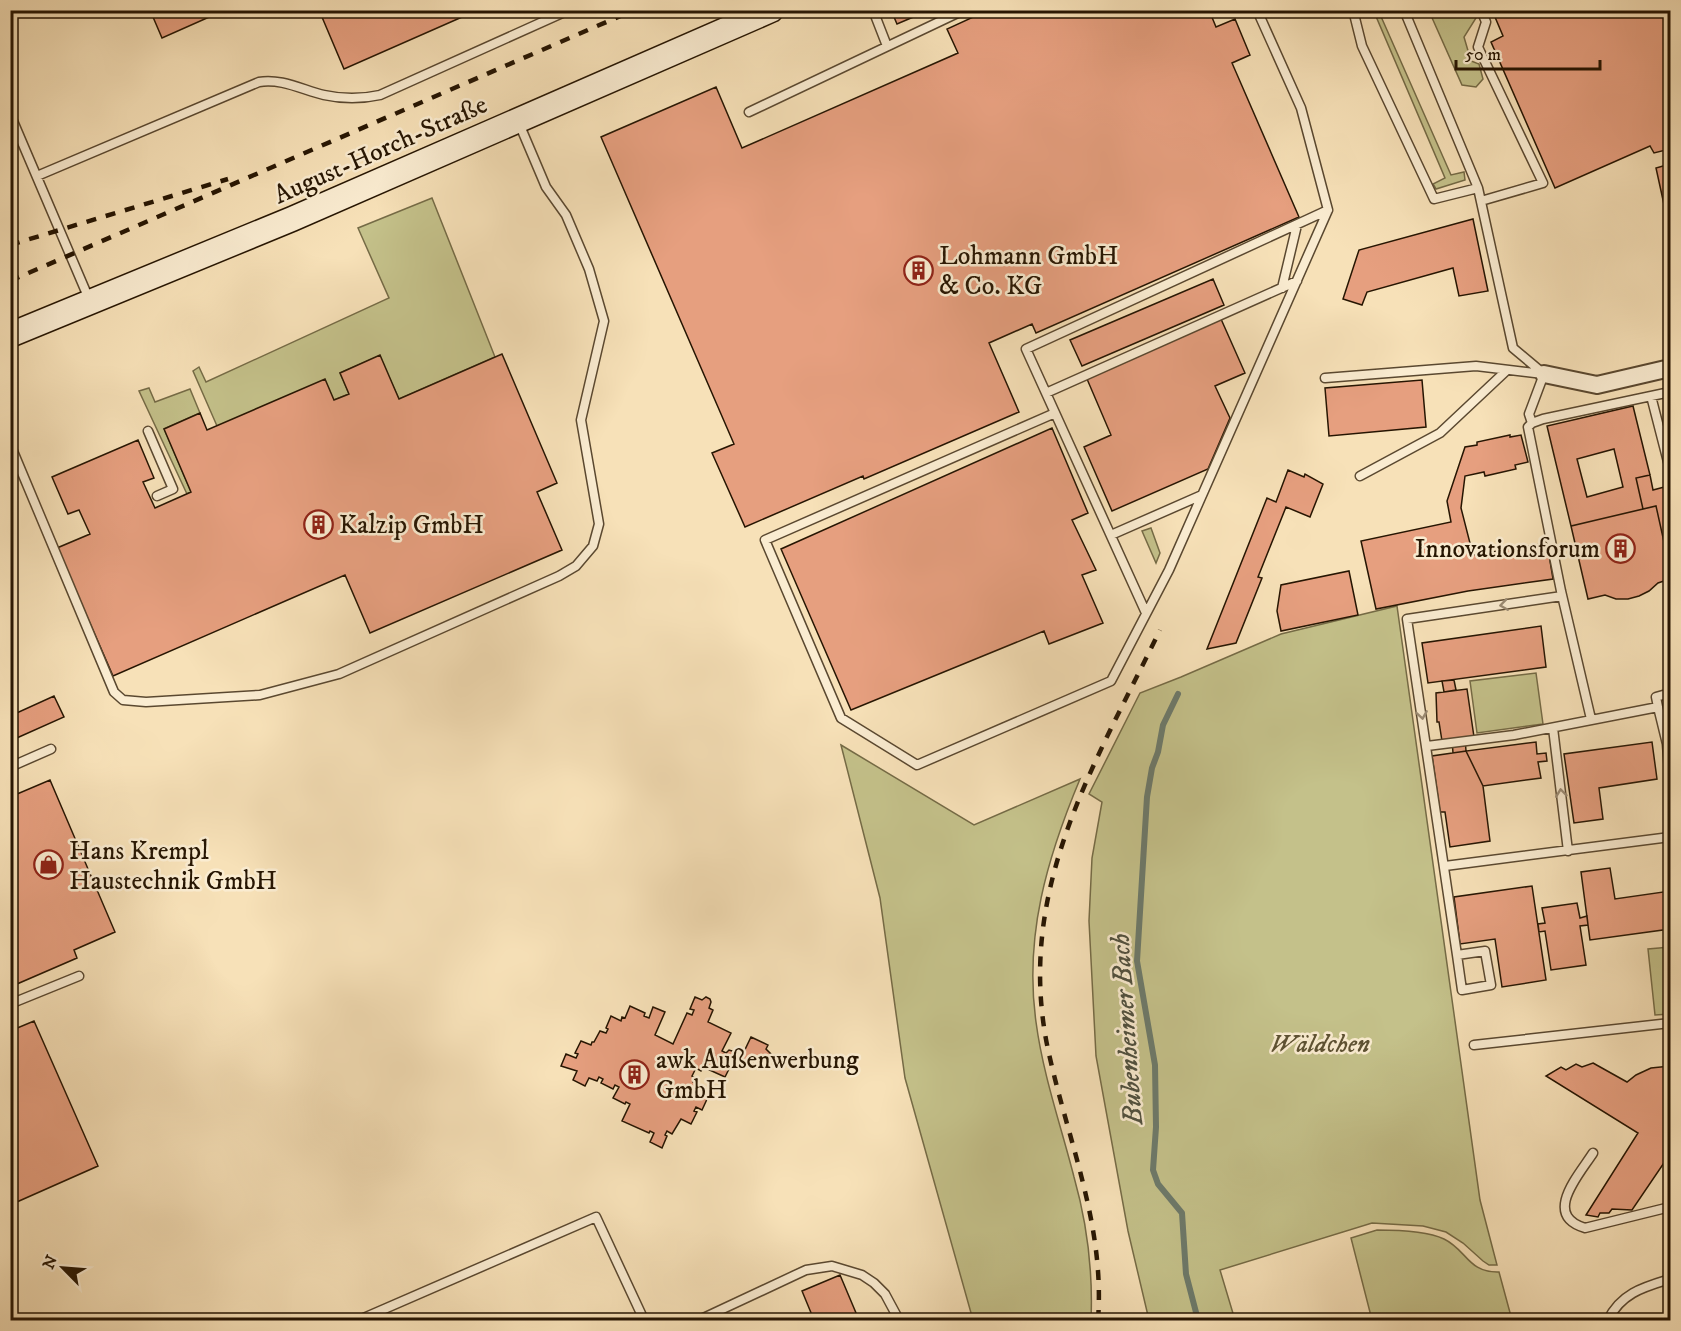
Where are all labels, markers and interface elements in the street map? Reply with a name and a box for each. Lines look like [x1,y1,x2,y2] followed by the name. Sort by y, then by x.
[1456,33,1600,71] scale bar
[1465,44,1501,66] text: 50 m
[269,89,492,212] street label: August-Horch-Straße
[939,240,1119,303] place label: Lohmann GmbH & Co. KG
[902,254,934,286] building icon: Lohmann GmbH & Co. KG
[302,508,334,540] building icon: Kalzip GmbH
[339,509,484,542] place label: Kalzip GmbH
[1605,532,1637,564] building icon: Innovationsforum
[1415,533,1600,566] place label: Innovationsforum
[1499,599,1508,611] one-way arrow
[1415,709,1428,719] one-way arrow
[1555,788,1568,797] one-way arrow
[69,835,277,898] place label: Hans Krempl Haustechnik GmbH
[32,849,64,881] shop icon: Hans Krempl Haustechnik GmbH
[1103,932,1151,1127] water label: Bubenheimer Bach
[1270,1028,1370,1061] park label: Wäldchen
[656,1044,859,1107] place label: awk Außenwerbung GmbH
[619,1058,651,1090] building icon: awk Außenwerbung GmbH
[33,1238,93,1298] north arrow
[38,1252,62,1272] text: N

